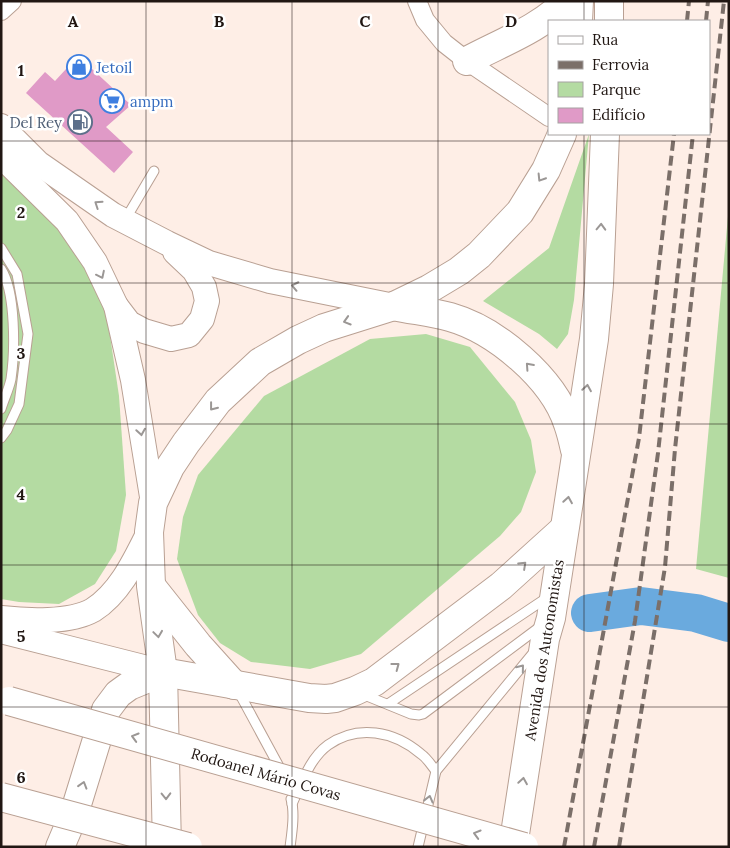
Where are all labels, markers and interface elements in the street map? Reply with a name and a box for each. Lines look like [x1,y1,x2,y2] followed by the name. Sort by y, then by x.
[68,11,79,31] text: A
[214,11,225,31] text: B
[359,11,371,31] text: C
[505,11,517,31] text: D
[548,20,710,135] legend
[592,30,618,49] text: Rua
[66,54,92,80] shop icon: Jetoil
[592,55,650,74] text: Ferrovia
[95,58,132,77] place label: Jetoil
[18,60,24,80] text: 1
[592,80,641,99] text: Parque
[99,88,125,114] supermarket icon: ampm
[130,92,174,111] place label: ampm
[592,105,645,124] text: Edifício
[67,109,93,135] fuel station icon: Del Rey
[9,113,62,132] place label: Del Rey
[538,172,547,181] one-way arrow
[94,201,103,210] one-way arrow
[17,202,25,222] text: 2
[596,222,606,230] one-way arrow
[95,270,105,279] one-way arrow
[290,281,299,292] one-way arrow
[344,315,352,325] one-way arrow
[17,343,26,363] text: 3
[526,362,535,371] one-way arrow
[582,384,592,393] one-way arrow
[210,401,218,410] one-way arrow
[136,427,146,436] one-way arrow
[17,484,26,504] text: 4
[563,496,573,504] one-way arrow
[520,558,568,743] street label: Avenida dos Autonomistas
[518,562,527,571] one-way arrow
[17,626,26,646] text: 5
[152,631,163,639] one-way arrow
[390,663,400,672] one-way arrow
[515,665,523,674] one-way arrow
[131,732,140,743] one-way arrow
[189,743,343,805] street label: Rodoanel Mário Covas
[16,767,26,787] text: 6
[517,777,527,786] one-way arrow
[77,781,87,789] one-way arrow
[161,793,171,801] one-way arrow
[423,795,434,804] one-way arrow
[473,829,482,839] one-way arrow

